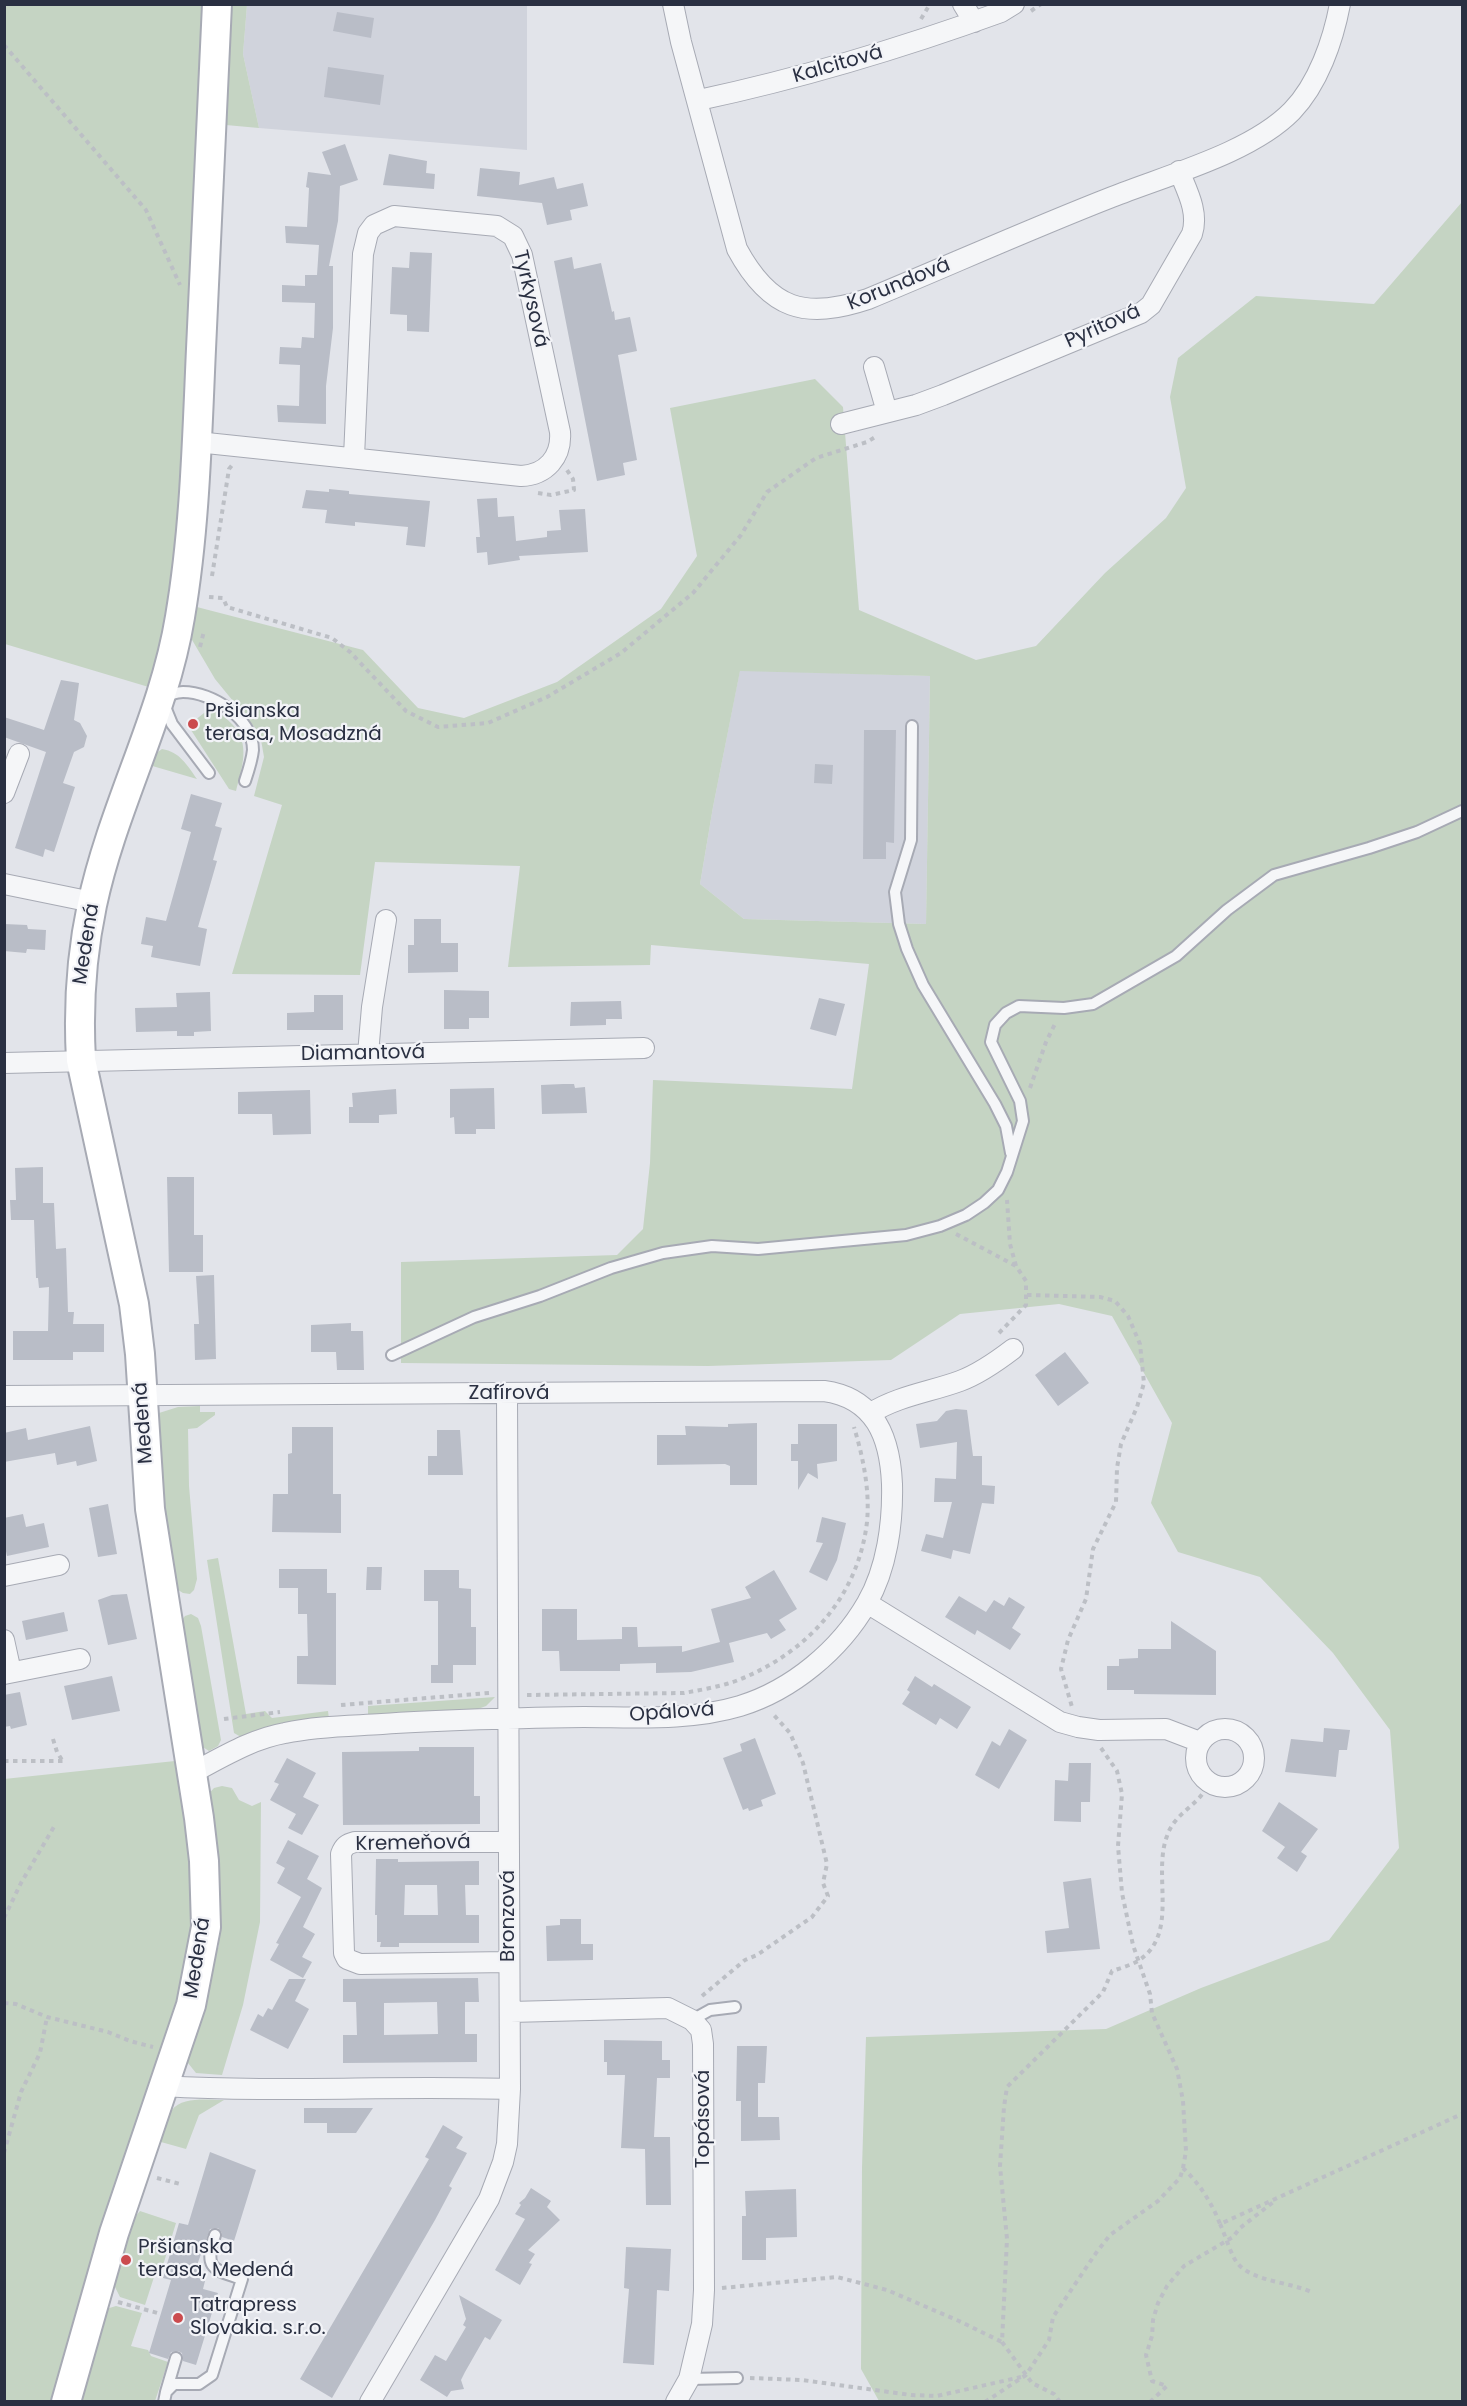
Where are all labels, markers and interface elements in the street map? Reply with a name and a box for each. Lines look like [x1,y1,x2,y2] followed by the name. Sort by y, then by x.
[790,41,886,89] street label: Kalcitová
[507,248,553,350] street label: Tyrkysová
[844,253,954,317] street label: Korundová
[1062,300,1144,354] street label: Pyritová
[205,700,382,747] place label: Pršianska terasa, Mosadzná
[186,717,200,731] marker: Pršianska terasa, Mosadzná
[69,902,105,986] street label: Medená
[301,1041,425,1067] street label: Diamantová
[129,1381,159,1465] street label: Medená
[469,1382,549,1406] street label: Zafírová
[629,1698,715,1728] street label: Opálová
[355,1831,471,1857] street label: Kremeňová
[497,1870,521,1962] street label: Bronzová
[180,1916,216,2000] street label: Medená
[692,2070,716,2168] street label: Topásová
[138,2236,294,2283] place label: Pršianska terasa, Medená
[119,2253,133,2267] marker: Pršianska terasa, Medená
[190,2294,326,2341] place label: Tatrapress Slovakia. s.r.o.
[171,2311,185,2325] marker: Tatrapress Slovakia. s.r.o.

